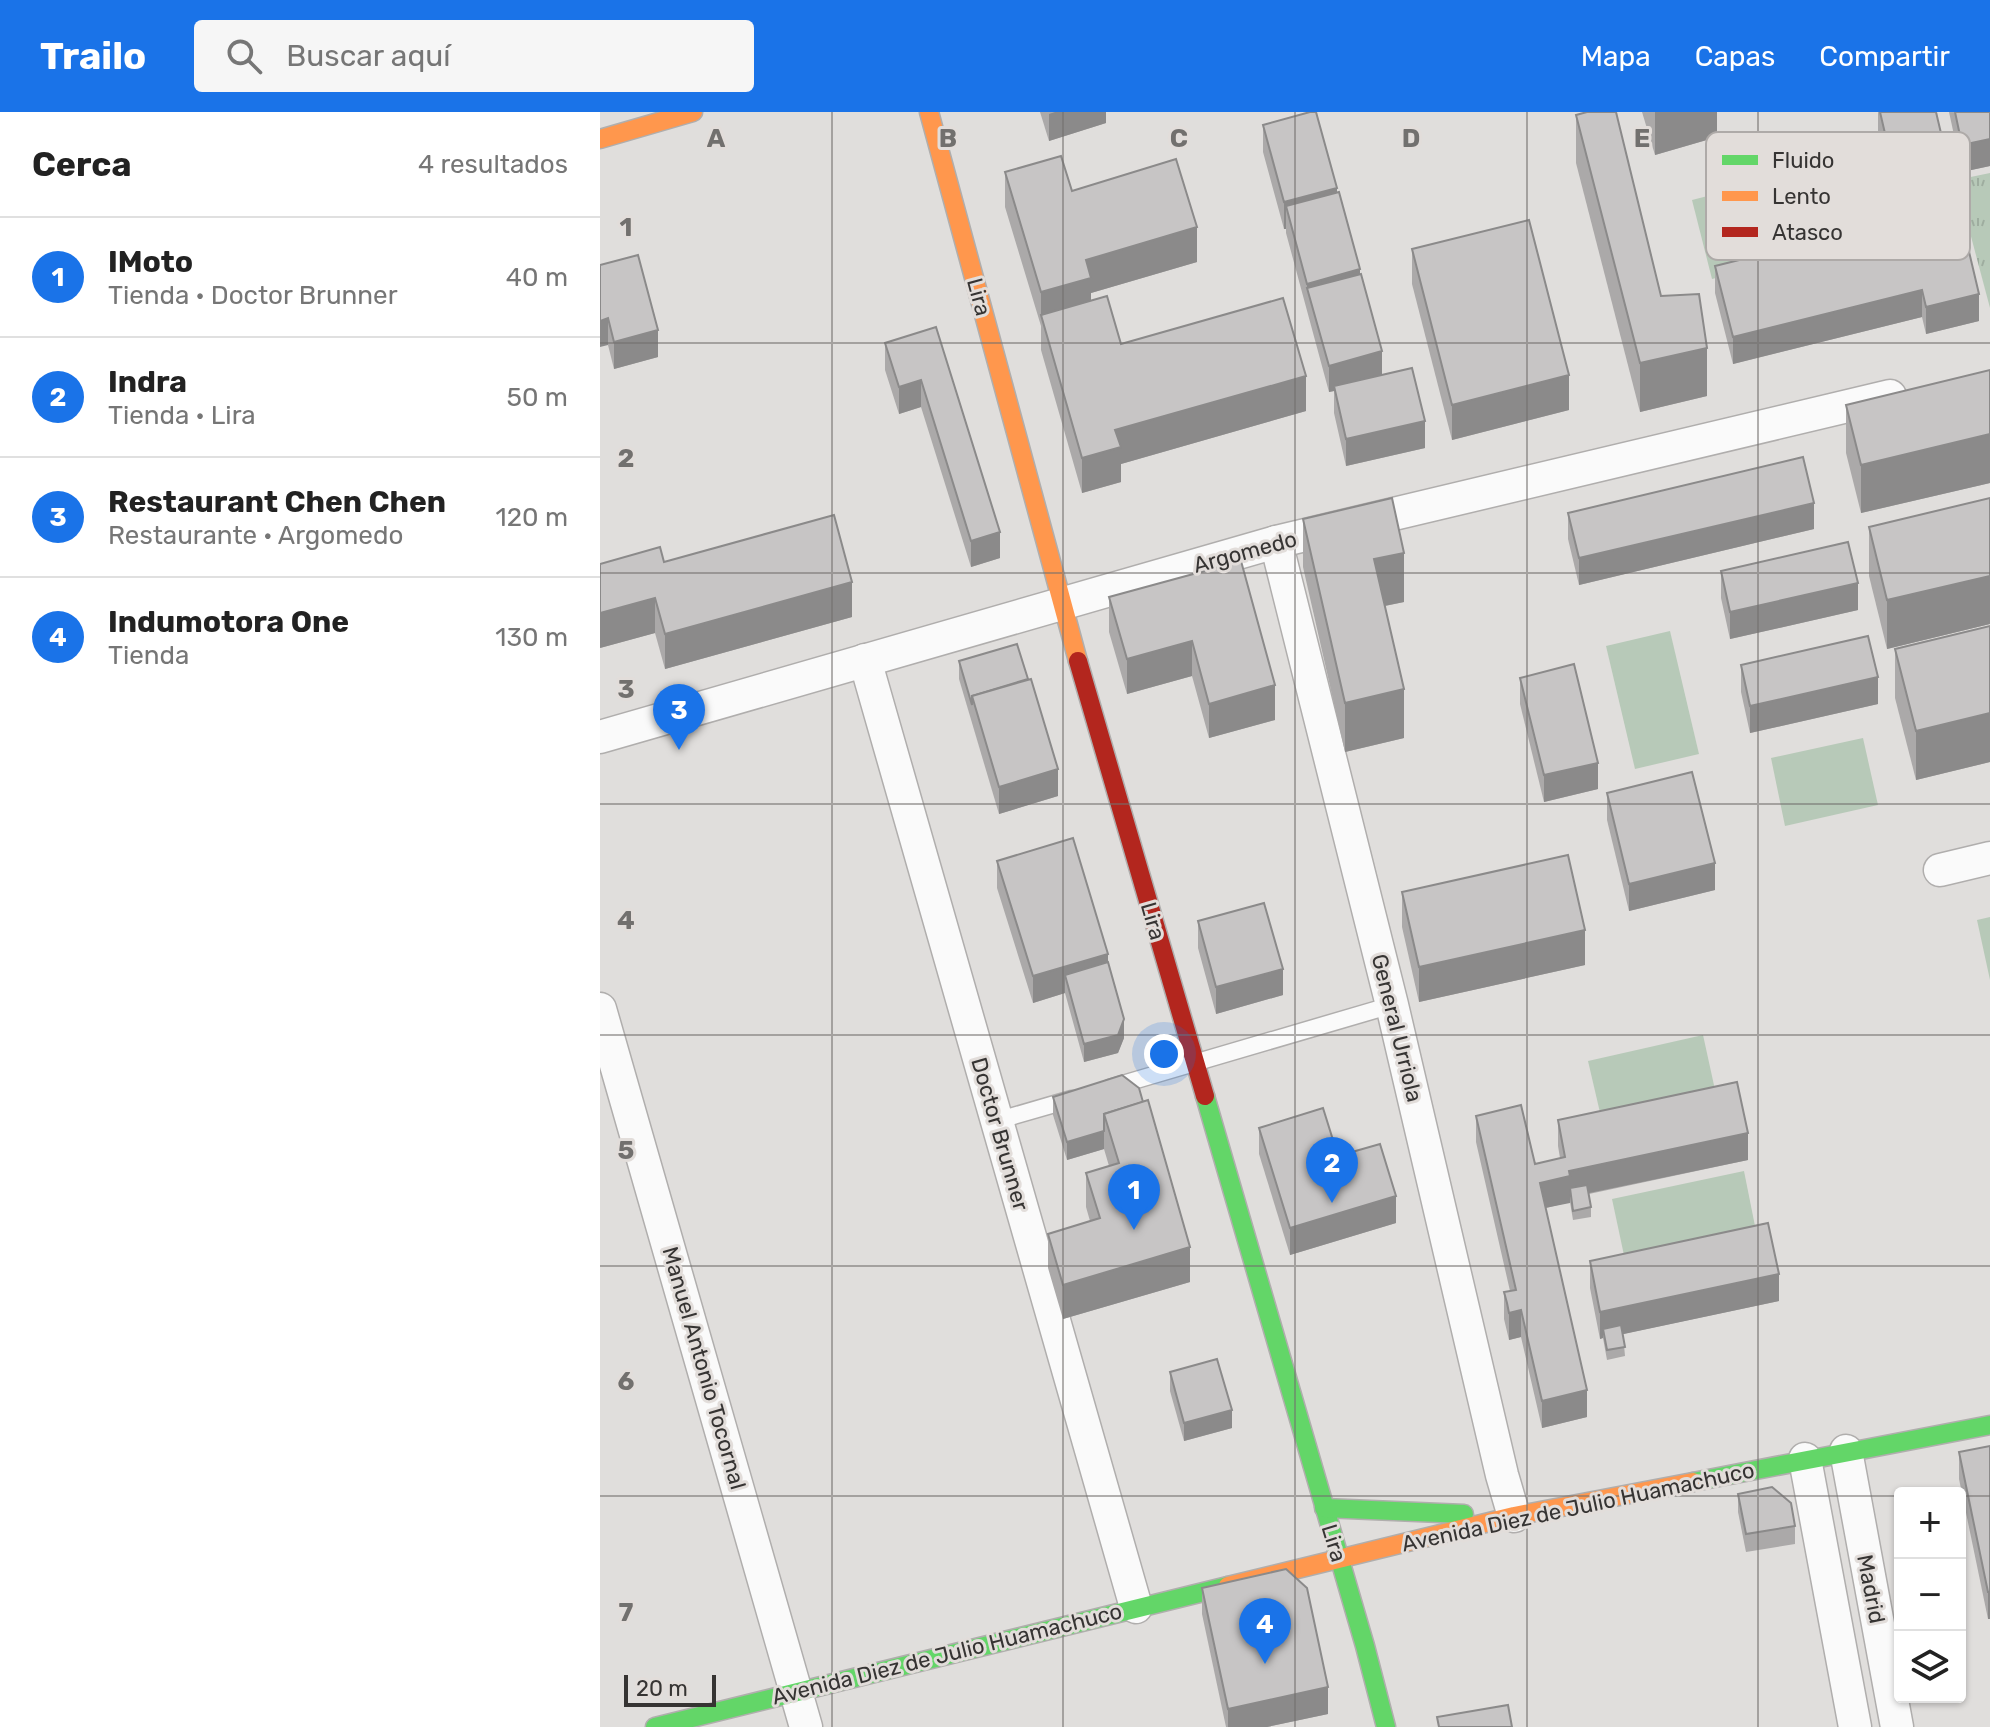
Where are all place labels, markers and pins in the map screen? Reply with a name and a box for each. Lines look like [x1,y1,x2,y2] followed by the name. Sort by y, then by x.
[653,684,705,750] pin: 3
[1306,1137,1358,1203] pin: 2
[1108,1164,1160,1230] pin: 1
[1239,1598,1291,1664] pin: 4

